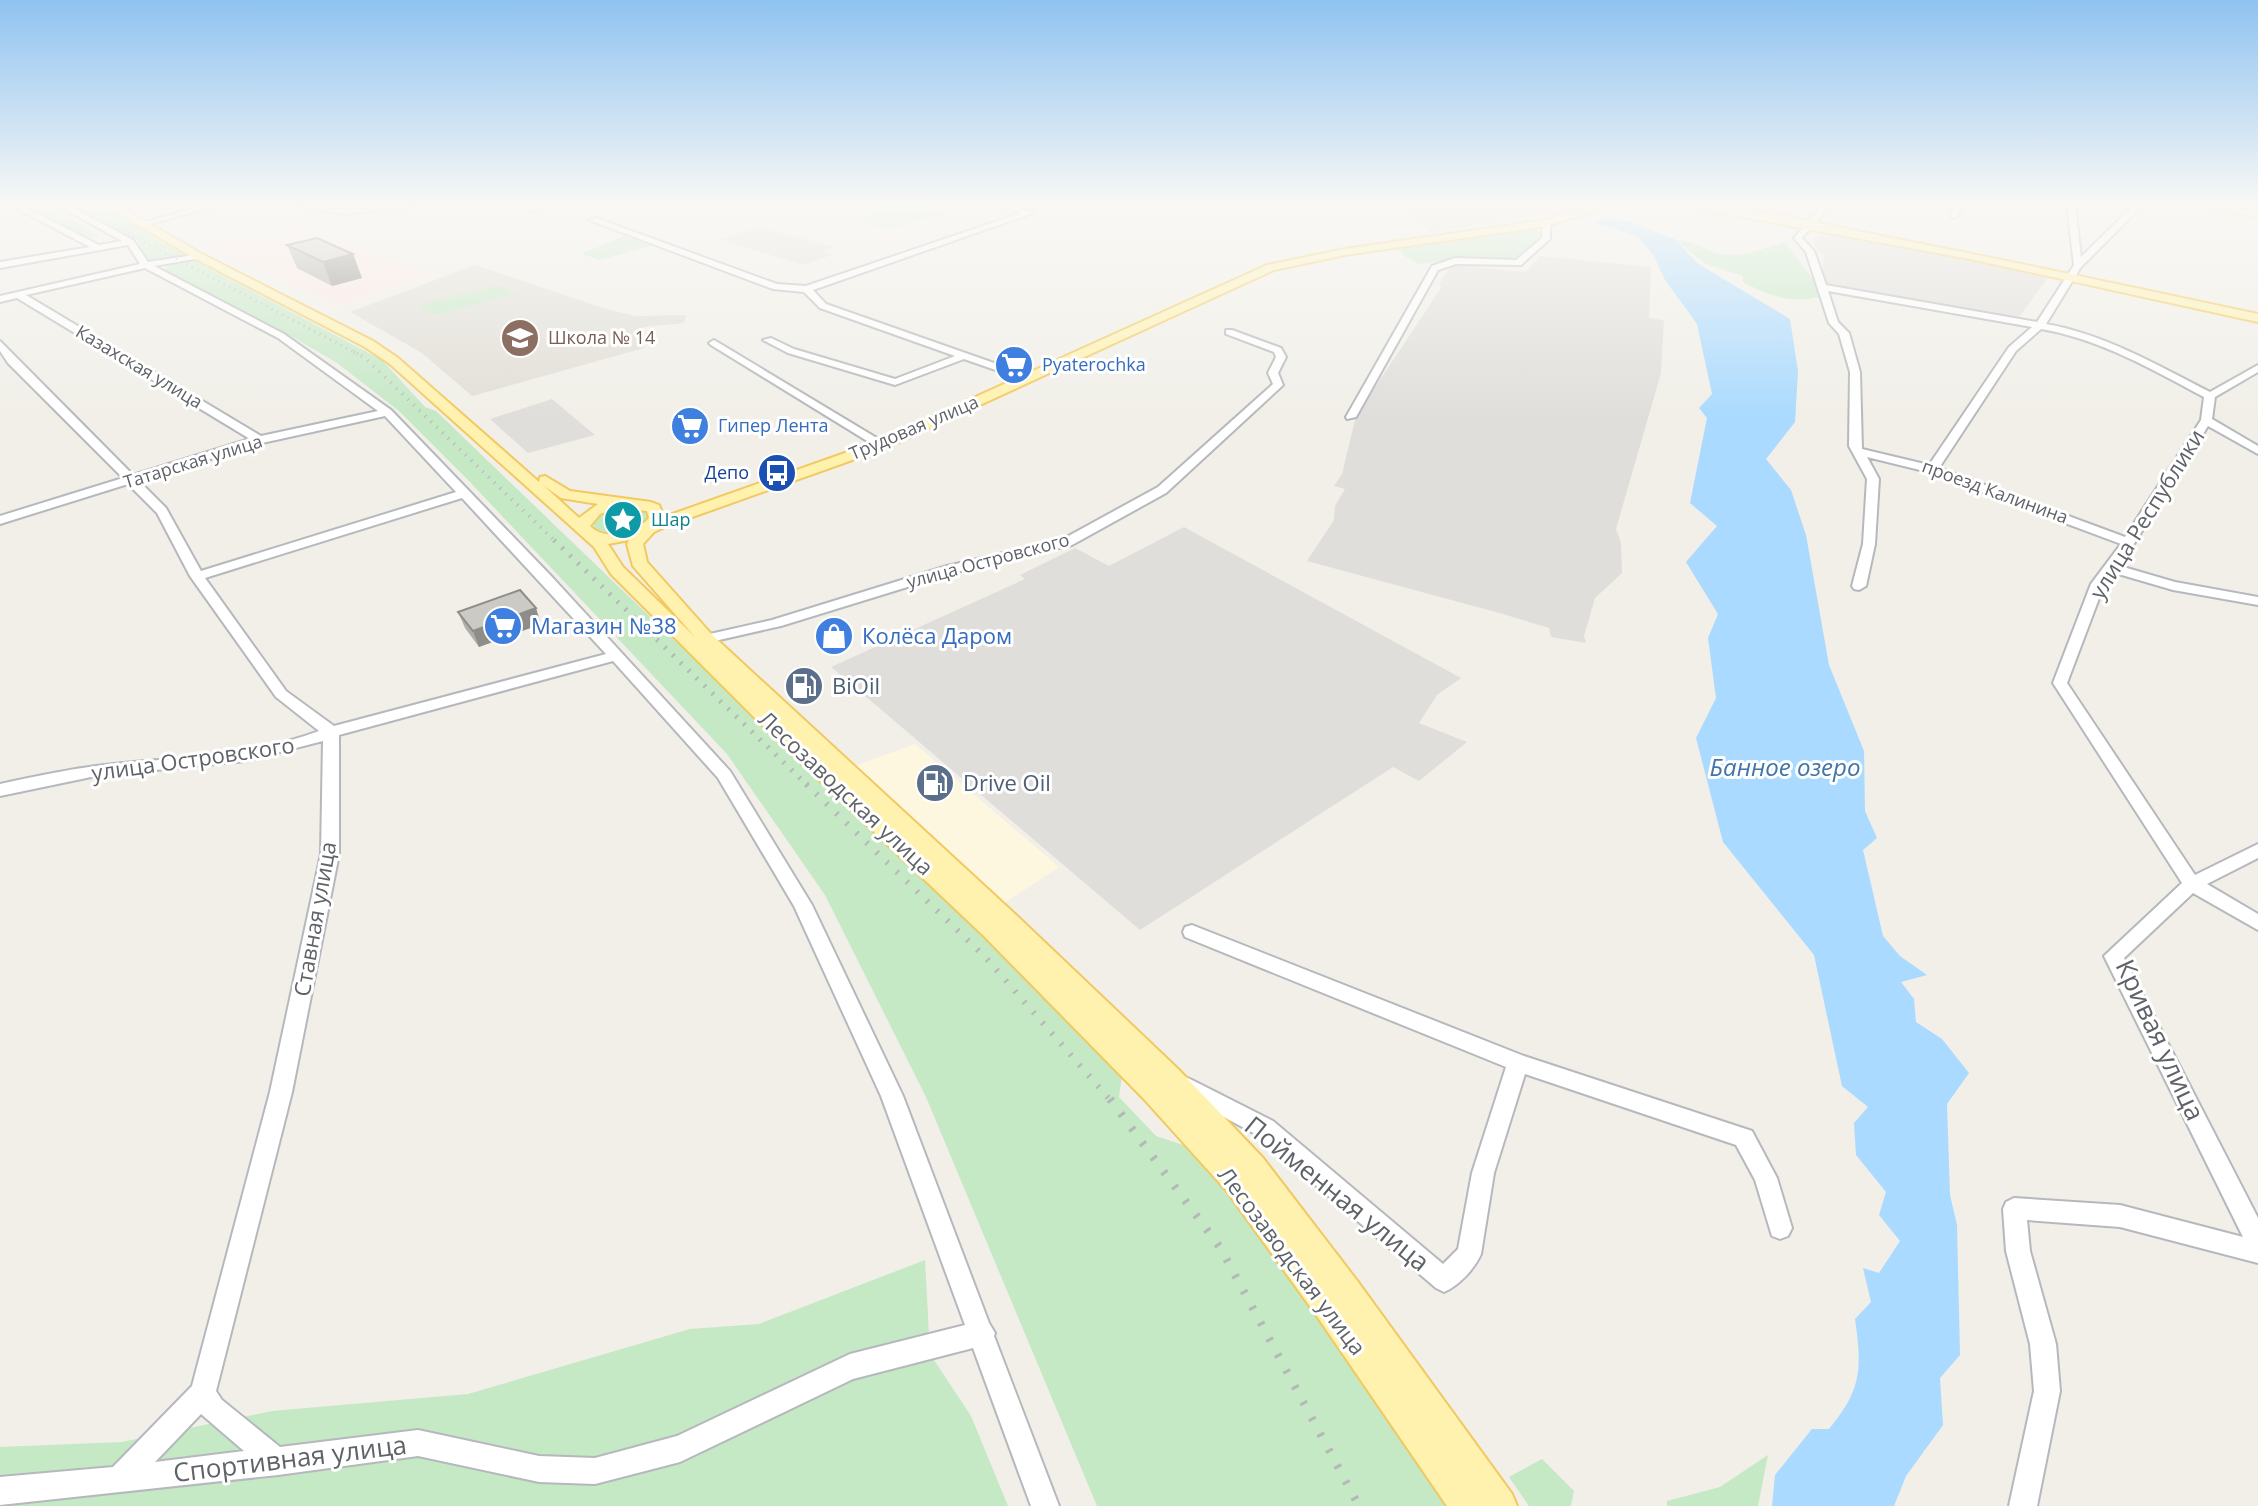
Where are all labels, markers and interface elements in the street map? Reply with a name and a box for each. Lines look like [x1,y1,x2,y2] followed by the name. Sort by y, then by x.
[499,317,541,359] school or university icon: Школа № 14
[72,319,207,413] street label: Казахская улица
[548,325,655,349] place label: Школа № 14
[993,344,1035,386] supermarket icon: Pyaterochka
[1042,352,1146,376] place label: Pyaterochka
[845,389,982,465] street label: Трудовая улица
[669,405,711,447] supermarket icon: Гипер Лента
[718,413,828,437] place label: Гипер Лента
[2082,423,2211,604] street label: улица Республики
[120,429,265,494] street label: Татарская улица
[756,452,798,494] bus stop icon: Депо
[1919,453,2072,529] street label: проезд Калинина
[705,460,749,484] place label: Депо
[602,499,644,541] place icon: Шар
[651,507,691,531] place label: Шар
[904,527,1072,593] street label: улица Островского
[482,605,524,647] supermarket icon: Магазин №38
[531,610,677,640] place label: Магазин №38
[813,615,855,657] shop icon: Колёса Даром
[862,620,1012,650] place label: Колёса Даром
[783,665,825,707] fuel station icon: BiOil
[832,670,880,700] place label: BiOil
[753,703,941,881] street label: Лесозаводская улица
[90,729,296,787] street label: улица Островского
[1710,750,1860,783] water label: Банное озеро
[914,762,956,804] fuel station icon: Drive Oil
[963,767,1051,797] place label: Drive Oil
[286,839,342,999] street label: Ставная улица
[2108,953,2214,1126] street label: Кривая улица
[1238,1107,1438,1279] street label: Пойменная улица
[1212,1160,1374,1361] street label: Лесозаводская улица
[171,1426,409,1490] street label: Спортивная улица

